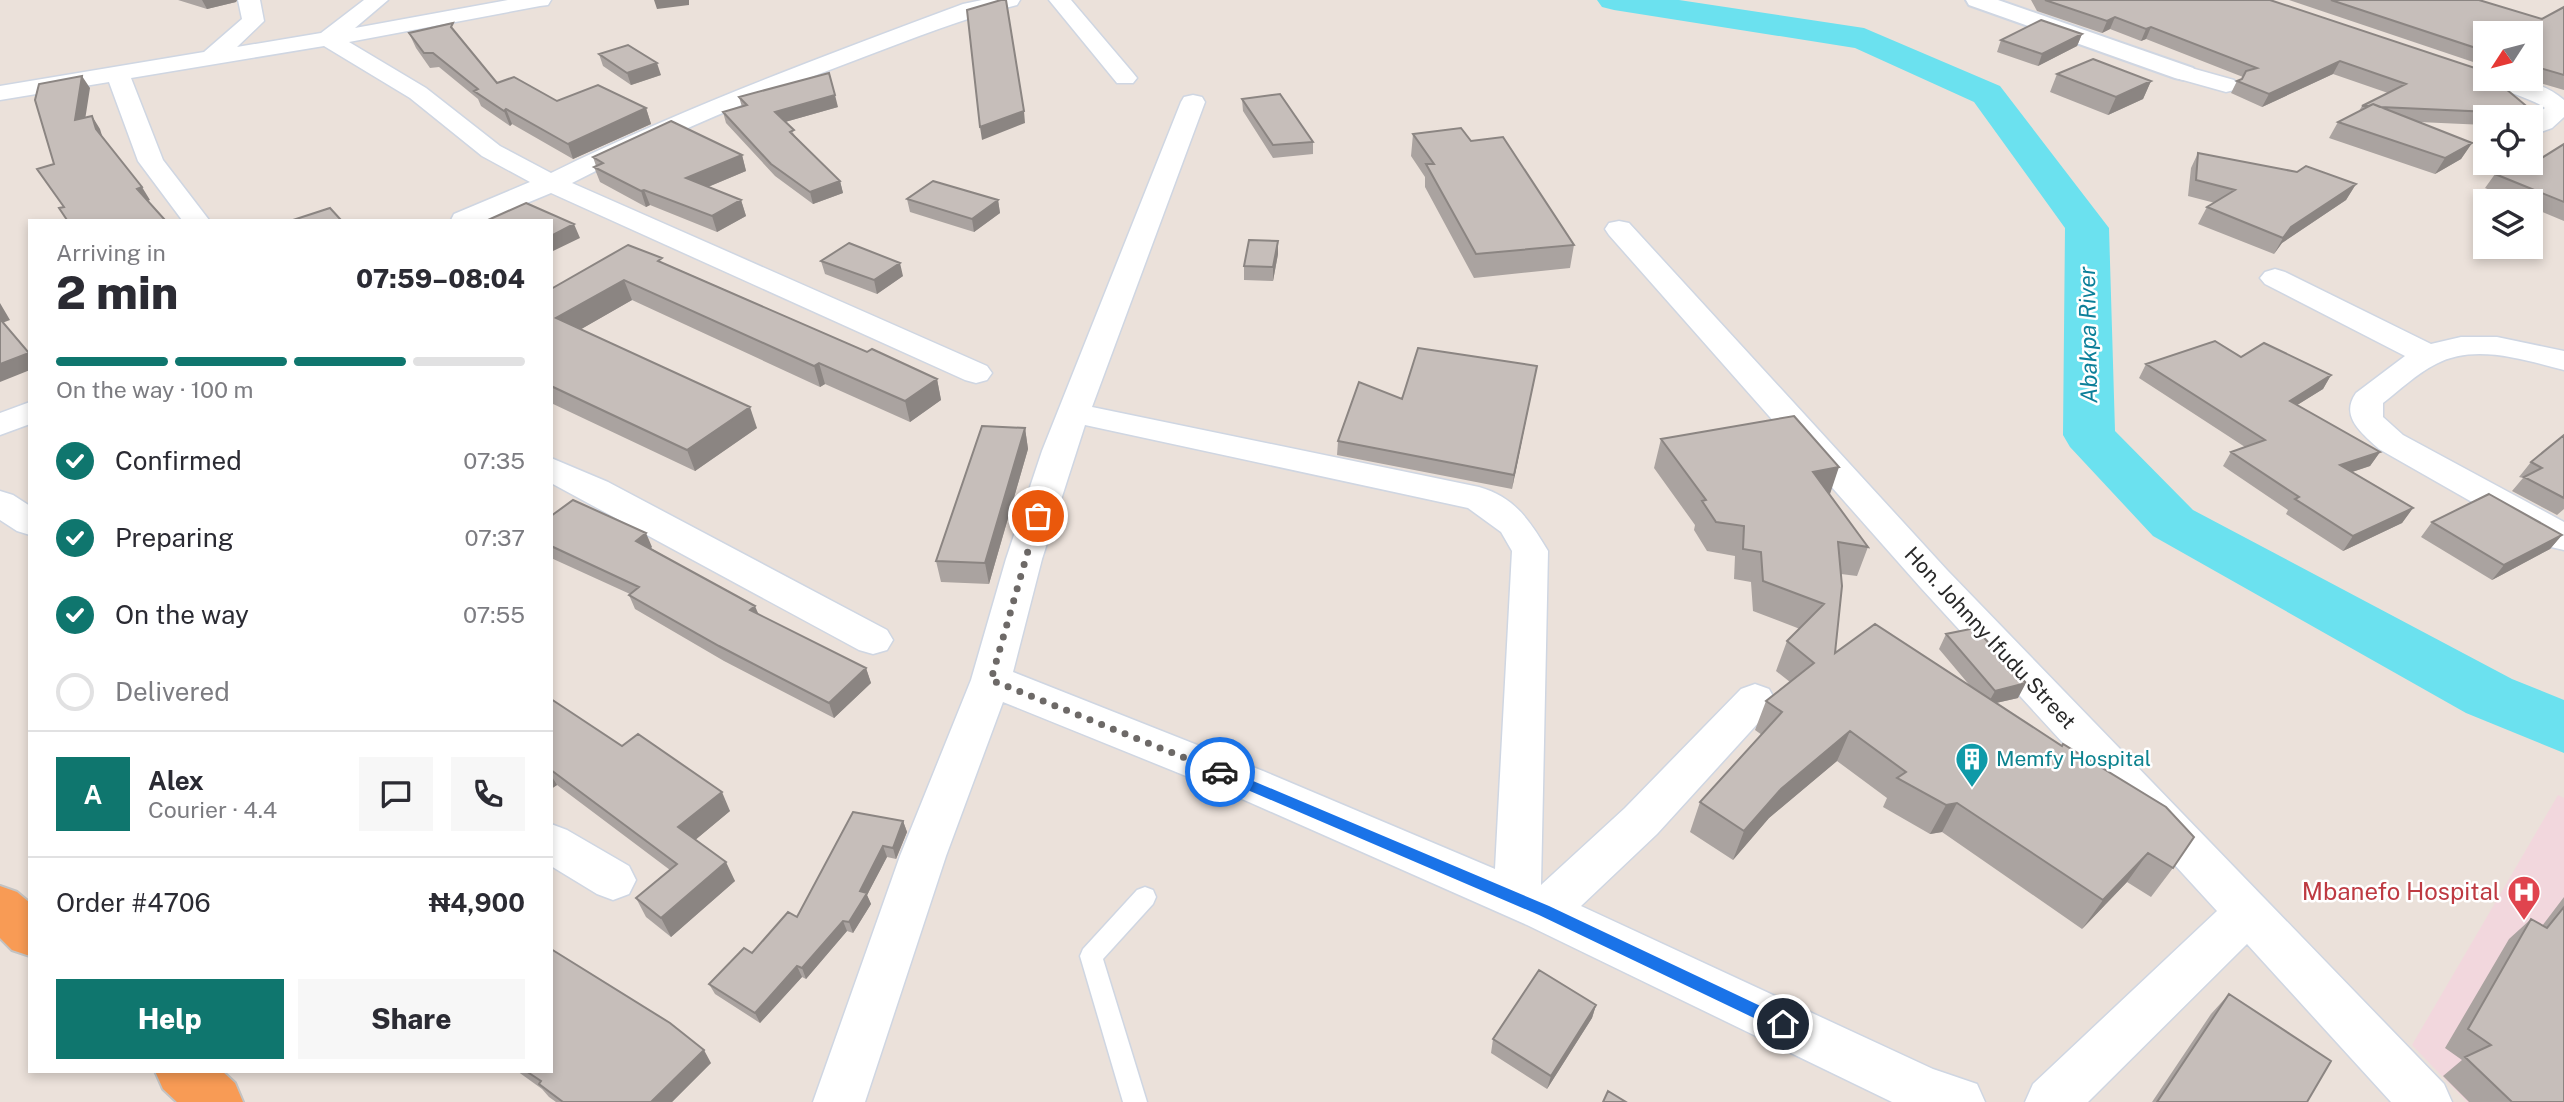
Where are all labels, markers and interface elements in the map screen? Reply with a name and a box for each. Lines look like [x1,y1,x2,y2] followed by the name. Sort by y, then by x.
[2473,21,2543,91] north arrow
[2473,21,2543,259] map controls
[2473,105,2543,175] button: locate
[2473,189,2543,259] button: layers
[56,239,166,266] text: Arriving in
[356,263,525,294] text: 07:59–08:04
[56,265,178,319] text: 2 min
[2073,266,2102,404] water label: Abakpa River
[56,376,253,403] text: On the way · 100 m
[56,442,94,480] icon: check
[115,445,242,476] text: Confirmed
[463,447,525,474] text: 07:35
[1008,486,1068,546] pin
[1019,497,1057,535] icon: bag
[56,519,94,557] icon: check
[115,522,234,553] text: Preparing
[464,524,525,551] text: 07:37
[1900,542,2081,734] street label: Hon. Johnny Ifudu Street
[56,596,94,634] icon: check
[115,599,249,630] text: On the way
[463,601,525,628] text: 07:55
[115,676,230,707] text: Delivered
[1185,737,1255,807] courier
[1953,740,1991,789] building icon: Memfy Hospital
[1996,746,2151,771] place label: Memfy Hospital
[1201,753,1239,791] icon: car
[359,757,433,831] button: chat
[451,757,525,831] button: phone
[148,765,204,796] text: Alex
[84,779,102,810] text: A
[148,796,277,823] text: Courier · 4.4
[2505,873,2543,922] hospital icon: Mbanefo Hospital
[2302,877,2500,905] place label: Mbanefo Hospital
[56,887,211,918] text: Order #4706
[429,887,525,918] text: ₦4,900
[56,979,284,1059] button: Help
[298,979,525,1059] button: Share
[1753,994,1813,1054] pin
[1764,1005,1802,1043] icon: home

